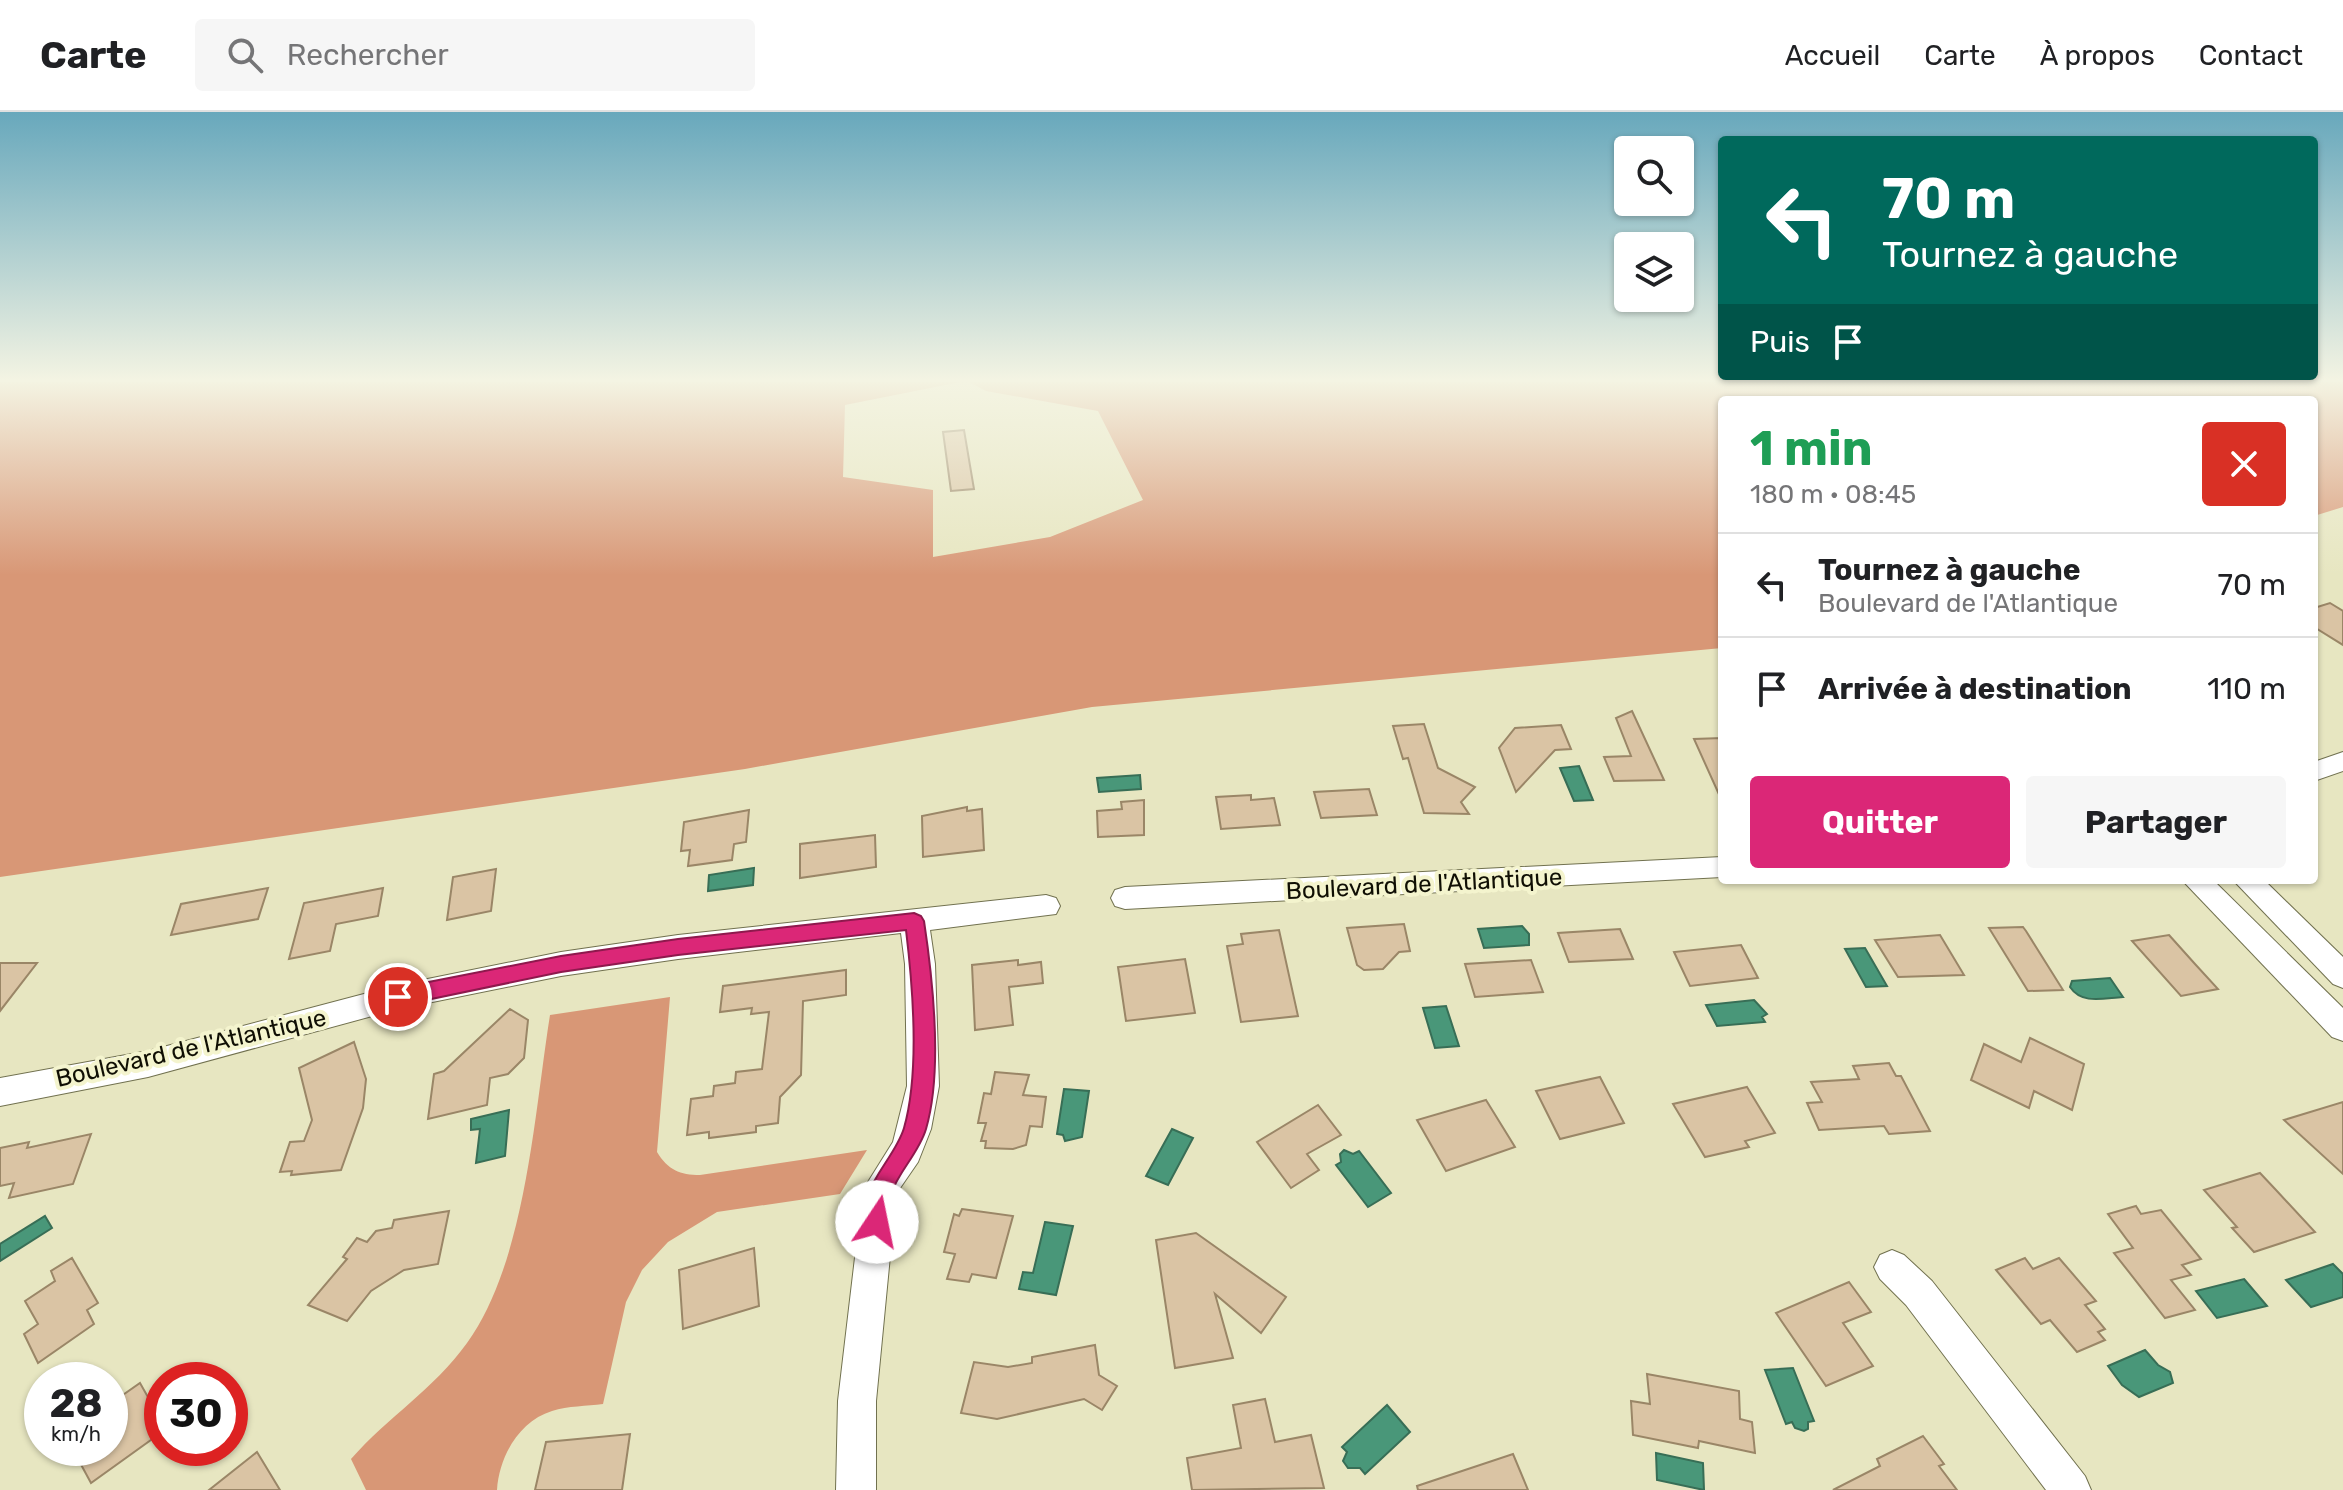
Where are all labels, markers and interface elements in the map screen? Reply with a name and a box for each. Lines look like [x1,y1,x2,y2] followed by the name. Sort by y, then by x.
[195,19,755,91] search box
[40,32,147,78] text: Carte
[223,33,267,77] icon: search
[287,37,449,73] text: Rechercher
[1785,39,1880,72] text: Accueil
[1924,39,1996,72] text: Carte
[2040,39,2155,72] text: À propos
[2199,39,2303,72] text: Contact
[1614,136,1694,312] map controls
[1614,136,1694,216] button: search
[1882,166,2015,232] text: 70 m
[1750,168,1854,272] icon: left
[1614,232,1694,312] button: layers
[1882,233,2178,276] text: Tournez à gauche
[1826,320,1870,364] icon: arrive
[1750,324,1810,360] text: Puis
[1750,420,1873,477] text: 1 min
[2202,422,2286,506] button: close
[1750,479,1916,510] text: 180 m · 08:45
[1818,552,2081,588] text: Tournez à gauche
[1750,563,1794,607] icon: left
[2218,567,2286,603] text: 70 m
[1818,588,2118,619] text: Boulevard de l'Atlantique
[1750,667,1794,711] icon: arrive
[1818,671,2132,707] text: Arrivée à destination
[2207,671,2286,707] text: 110 m
[1750,776,2010,868] button: Quitter
[2026,776,2286,868] button: Partager
[1285,863,1563,905] street label: Boulevard de l'Atlantique
[364,963,432,1031] pin
[376,975,420,1019] icon: arrive
[53,1003,329,1093] street label: Boulevard de l'Atlantique
[835,1180,919,1264] position arrow
[144,1362,248,1466] speed limit sign: 30
[49,1380,103,1427] text: 28
[51,1422,101,1446] text: km/h

